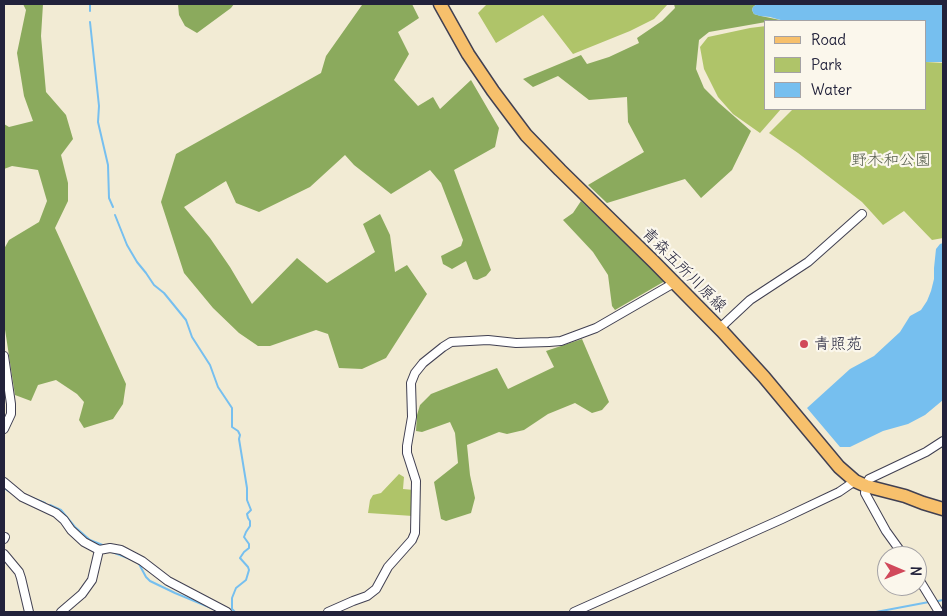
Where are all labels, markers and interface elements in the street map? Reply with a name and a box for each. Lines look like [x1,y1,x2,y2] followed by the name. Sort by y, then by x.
[764,20,927,110] legend
[811,30,846,49] text: Road
[811,55,842,74] text: Park
[811,80,852,99] text: Water
[851,150,931,170] park label: 野木和公園
[638,224,730,316] street label: 青森五所川原線
[814,334,862,354] place label: 青照苑
[798,338,810,350] marker: 青照苑
[877,546,927,596] north arrow
[907,566,925,576] text: N

